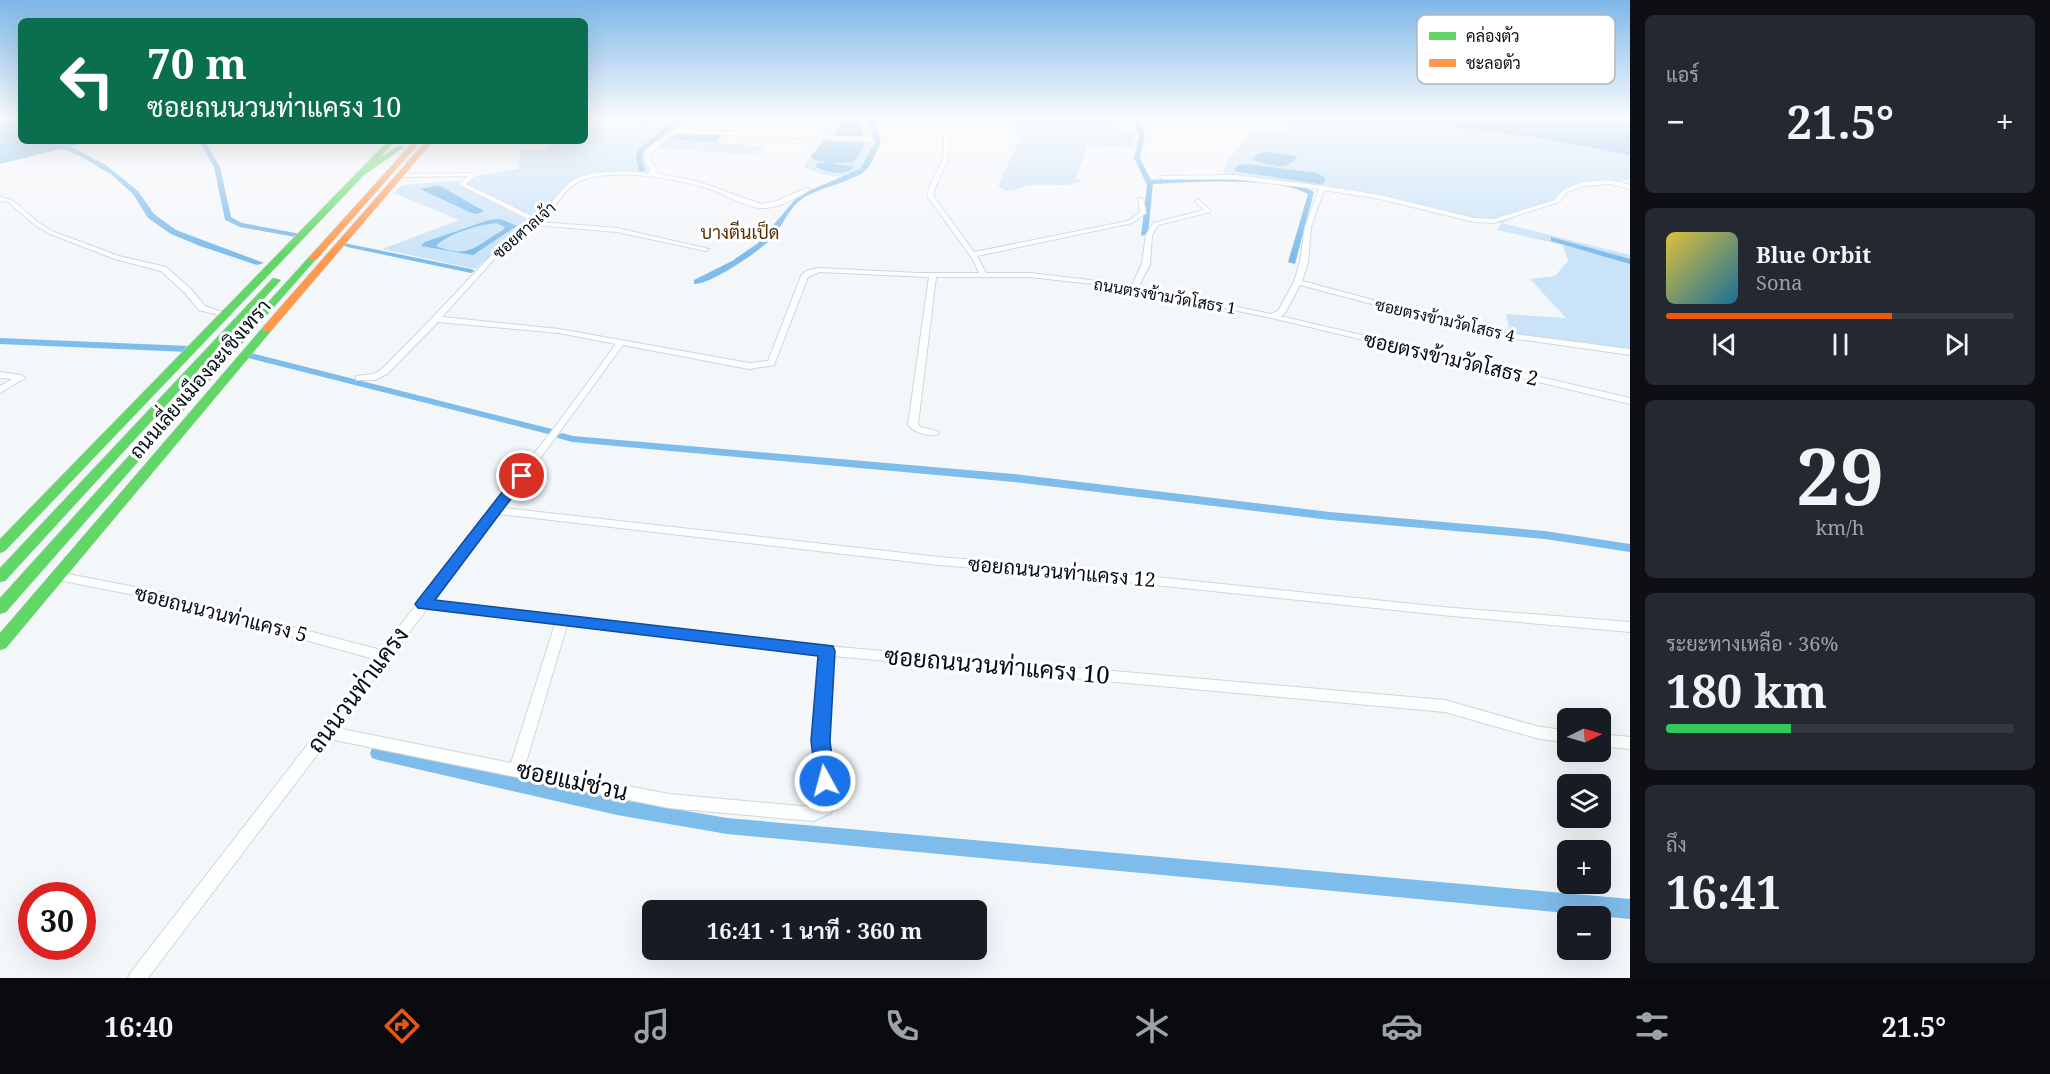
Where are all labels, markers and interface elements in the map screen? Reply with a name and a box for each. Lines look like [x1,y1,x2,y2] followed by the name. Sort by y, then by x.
[1417,15,1615,84] legend
[1466,25,1520,47] text: คล่องตัว
[147,34,247,91] text: 70 m
[48,42,126,120] icon: left
[1466,52,1521,74] text: ชะลอตัว
[1666,61,1699,88] text: แอร์
[147,88,401,125] text: ซอยถนนวนท่าแครง 10
[1787,91,1894,152] text: 21.5°
[1666,99,1685,144] text: −
[1996,99,2014,144] text: +
[488,197,560,263] street label: ซอยศาลเจ้า
[701,220,779,244] district label: บางตีนเป็ด
[1756,239,1871,269] text: Blue Orbit
[1756,269,1803,296] text: Sona
[1092,273,1238,319] street label: ถนนตรงข้ามวัดโสธร 1
[121,291,276,464] street label: ถนนเลี่ยงเมืองฉะเชิงเทรา
[1373,293,1517,347] street label: ซอยตรงข้ามวัดโสธร 4
[1361,325,1541,392] street label: ซอยตรงข้ามวัดโสธร 2
[1708,328,1741,361] icon: previous
[1824,328,1857,361] icon: pause
[1940,328,1973,361] icon: next
[1796,422,1884,528] text: 29
[496,450,547,501] pin
[505,459,538,492] icon: arrive
[1815,514,1865,541] text: km/h
[967,550,1157,593] street label: ซอยถนนวนท่าแครง 12
[132,579,310,648] street label: ซอยถนนวนท่าแครง 5
[298,619,415,759] street label: ถนนวนท่าแครง
[1666,630,1838,657] text: ระยะทางเหลือ · 36%
[883,638,1111,691] street label: ซอยถนนวนท่าแครง 10
[1666,660,1827,721] text: 180 km
[1557,708,1611,762] north arrow
[1557,708,1611,960] map controls
[793,749,857,813] position arrow
[513,752,631,807] street label: ซอยแม่ช่วน
[1557,774,1611,828] button: layers
[1666,831,1687,858] text: ถึง
[1557,840,1611,894] button: +
[1666,861,1781,922] text: 16:41
[18,882,96,960] speed limit sign: 30
[1557,906,1611,960] button: −
[707,915,922,945] text: 16:41 · 1 นาที · 360 m
[381,1005,423,1047] icon: directions
[631,1005,673,1047] icon: music
[881,1005,923,1047] icon: phone
[1131,1005,1173,1047] icon: climate
[1381,1005,1423,1047] icon: car
[1631,1005,1673,1047] icon: filters
[104,1008,173,1045] text: 16:40
[1881,1008,1946,1045] text: 21.5°

